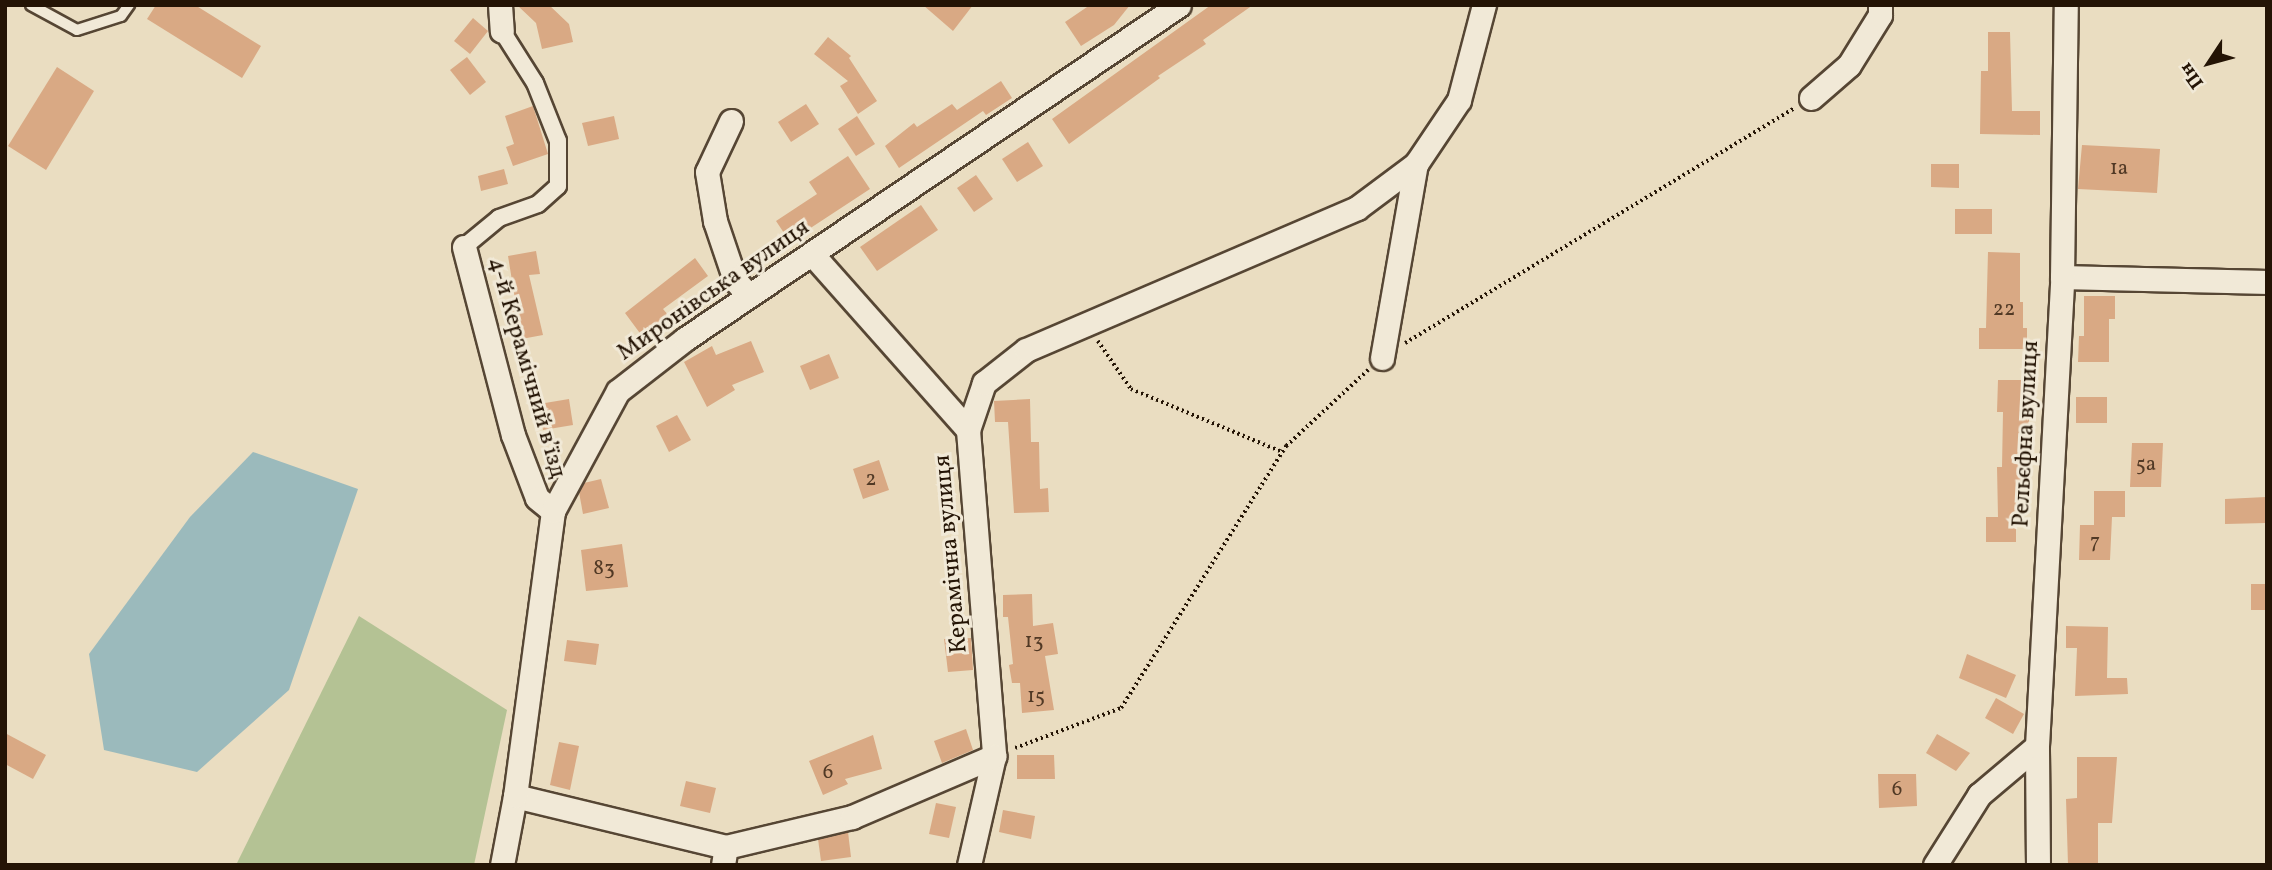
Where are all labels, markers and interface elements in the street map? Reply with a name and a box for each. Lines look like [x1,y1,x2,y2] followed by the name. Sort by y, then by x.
[2174,28,2244,98] north arrow
[2174,57,2210,94] text: Пн
[2110,156,2128,182] house number: 1а
[612,214,816,368] street label: Миронівська вулиця
[481,254,571,482] street label: 4-й Керамічний в’їзд
[1993,297,2015,323] house number: 22
[2008,340,2046,528] street label: Рельєфна вулиця
[2136,452,2156,478] house number: 5а
[929,454,975,654] street label: Керамічна вулиця
[865,467,877,493] house number: 2
[2090,530,2100,556] house number: 7
[593,556,615,582] house number: 83
[1025,629,1043,655] house number: 13
[1027,684,1045,710] house number: 15
[823,760,833,786] house number: 6
[1892,777,1902,803] house number: 6

